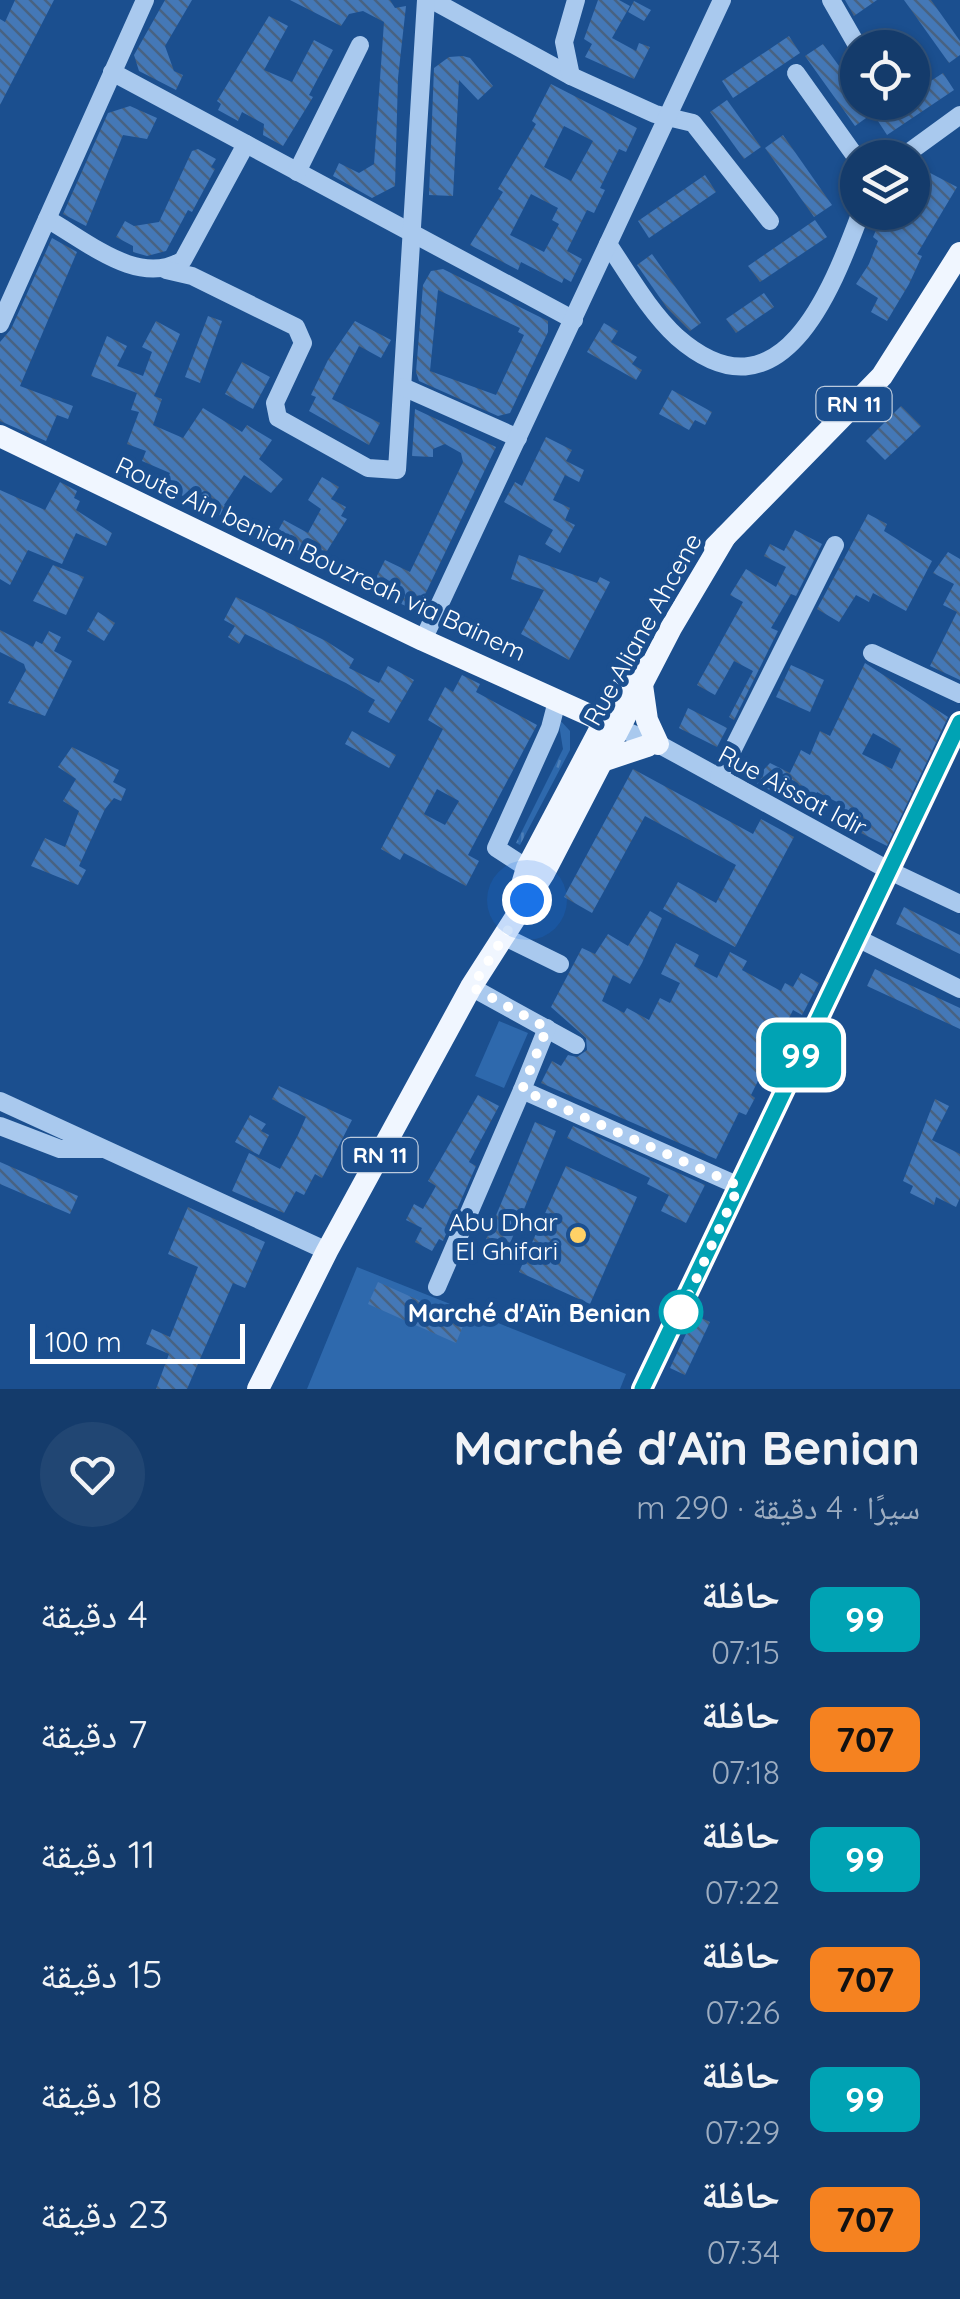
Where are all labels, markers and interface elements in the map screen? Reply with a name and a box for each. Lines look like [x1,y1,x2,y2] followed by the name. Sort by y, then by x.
[840,30,930,230] map controls
[840,30,930,120] button: locate
[840,140,930,230] button: layers
[816,387,892,421] road number: RN 11
[111,449,531,667] street label: Route Ain benian Bouzreah via Bainem
[576,527,708,731] street label: Rue Aliane Ahcene
[713,738,873,842] street label: Rue Aissat Idir
[502,875,552,925] your location
[756,1022,846,1088] line badge: 99
[781,1033,821,1077] text: 99
[342,1138,418,1172] road number: RN 11
[449,1206,558,1266] place label: Abu Dhar El Ghifari
[567,1224,589,1246] marker: Abu Dhar El Ghifari
[660,1291,702,1333] marker: Marché d'Aïn Benian
[408,1297,651,1328] place label: Marché d'Aïn Benian
[30,1319,245,1364] scale bar
[45,1324,122,1359] text: 100 m
[453,1417,920,1477] text: Marché d'Aïn Benian
[40,1422,145,1527] button: heart
[636,1487,920,1527] text: سيرًا · 4 دقيقة · 290 m
[701,1570,780,1618] text: حافلة
[40,1590,148,1638] text: 4 دقيقة
[845,1597,885,1641] text: 99
[711,1632,780,1672] text: 07:15
[701,1690,780,1738] text: حافلة
[40,1710,147,1758] text: 7 دقيقة
[836,1717,894,1761] text: 707
[711,1752,780,1792] text: 07:18
[701,1810,780,1858] text: حافلة
[40,1830,156,1878] text: 11 دقيقة
[845,1837,885,1881] text: 99
[705,1872,780,1912] text: 07:22
[701,1930,780,1978] text: حافلة
[40,1950,162,1998] text: 15 دقيقة
[836,1957,894,2001] text: 707
[705,1992,780,2032] text: 07:26
[701,2050,780,2098] text: حافلة
[40,2070,162,2118] text: 18 دقيقة
[845,2077,885,2121] text: 99
[705,2112,780,2152] text: 07:29
[701,2170,780,2218] text: حافلة
[40,2190,169,2238] text: 23 دقيقة
[836,2197,894,2241] text: 707
[707,2232,780,2272] text: 07:34

